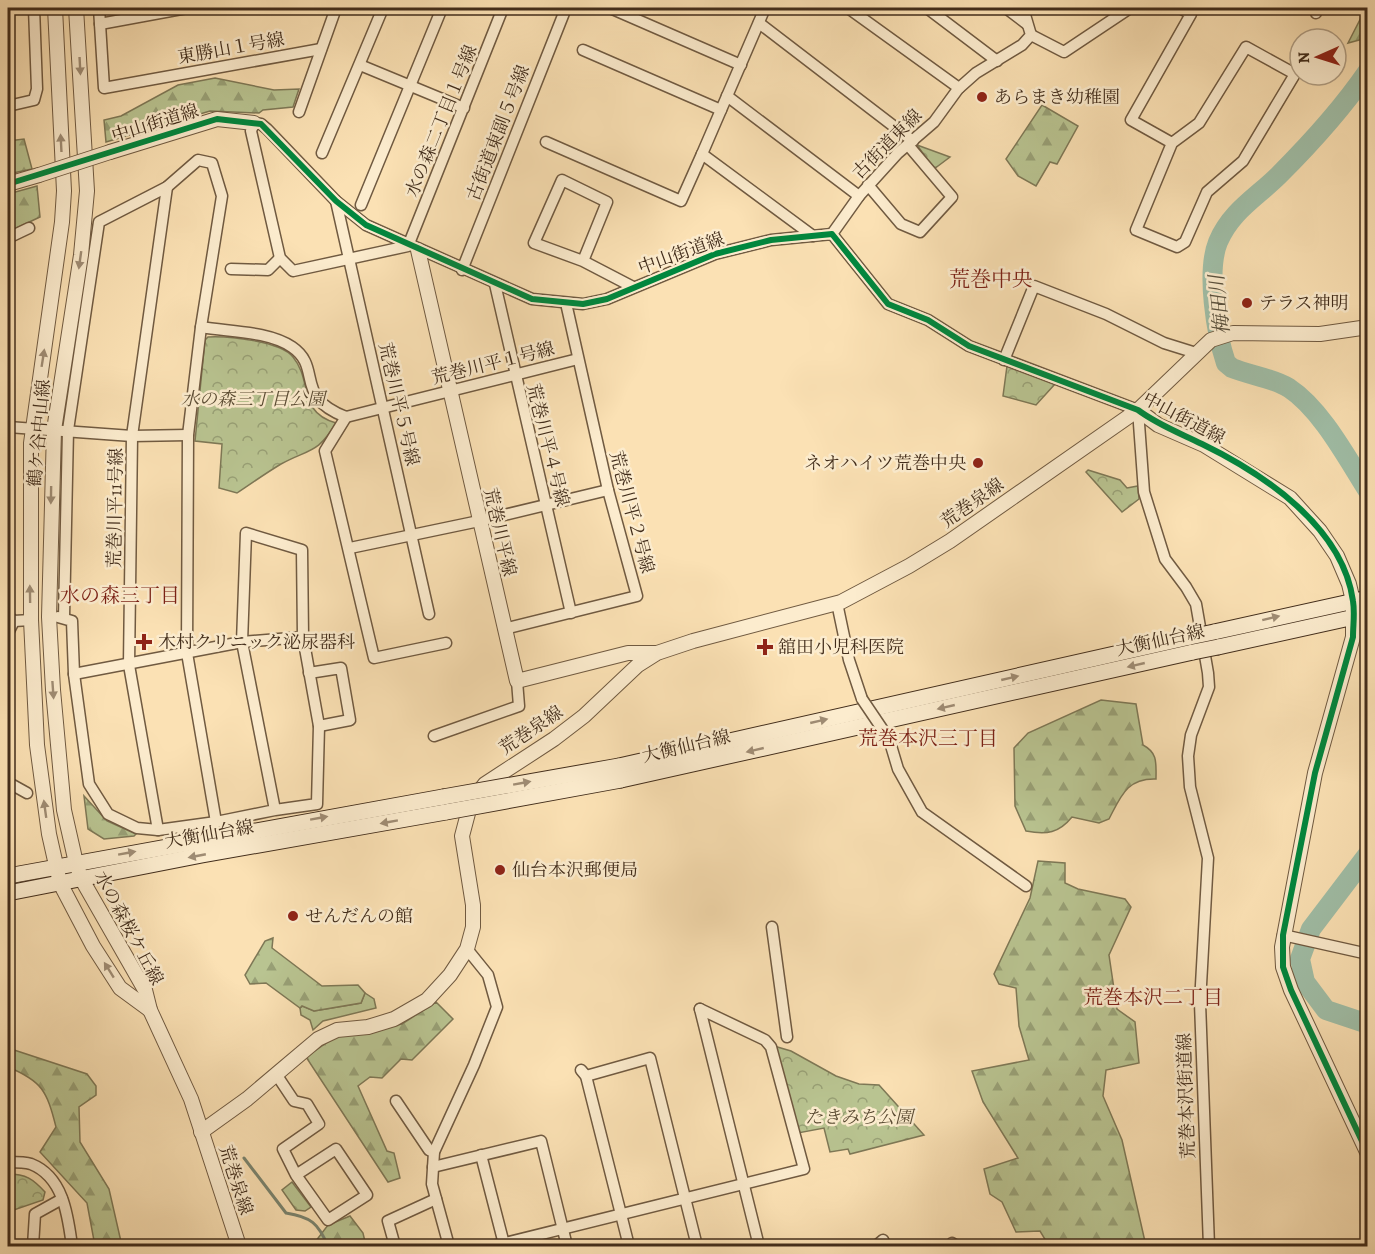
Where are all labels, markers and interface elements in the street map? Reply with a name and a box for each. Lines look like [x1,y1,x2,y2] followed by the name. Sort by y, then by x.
[176,27,286,69] street label: 東勝山１号線
[1288,27,1348,87] north arrow
[400,41,482,201] street label: 水の森二丁目１号線
[1293,51,1315,64] text: N
[75,56,85,75] one-way arrow
[461,61,535,205] street label: 古街道東副５号線
[994,85,1120,109] place label: あらまき幼稚園
[975,90,989,104] marker: あらまき幼稚園
[108,98,202,148] street label: 中山街道線
[847,104,927,184] street label: 古街道東線
[57,134,66,153] one-way arrow
[635,226,727,280] street label: 中山街道線
[76,251,85,270] one-way arrow
[949,265,1033,293] district label: 荒巻中央
[1203,272,1236,336] water label: 梅田川
[1259,291,1348,315] place label: テラス神明
[1240,296,1254,310] marker: テラス神明
[429,336,557,390] street label: 荒巻川平１号線
[373,340,425,468] street label: 荒巻川平５号線
[39,348,48,367] one-way arrow
[22,378,56,488] street label: 鶴ケ谷中山線
[521,381,575,509] street label: 荒巻川平４号線
[1139,386,1229,450] street label: 中山街道線
[181,387,328,411] park label: 水の森三丁目公園
[102,448,128,568] street label: 荒巻川平11号線
[604,448,660,576] street label: 荒巻川平２号線
[804,451,966,475] place label: ネオハイツ荒巻中央
[971,456,985,470] marker: ネオハイツ荒巻中央
[936,473,1008,533] street label: 荒巻泉線
[478,485,522,579] street label: 荒巻川平線
[47,486,56,505] one-way arrow
[60,582,180,609] district label: 水の森三丁目
[26,584,35,603] one-way arrow
[1262,613,1281,623] one-way arrow
[1113,619,1207,661] street label: 大衡仙台線
[158,630,355,654] place label: 木村クリニック泌尿器科
[135,633,153,651] marker: 木村クリニック泌尿器科
[778,635,904,659] place label: 舘田小児科医院
[756,638,774,656] marker: 舘田小児科医院
[1126,661,1145,670] one-way arrow
[1000,673,1019,682] one-way arrow
[49,681,58,700] one-way arrow
[494,700,568,760] street label: 荒巻泉線
[936,703,955,713] one-way arrow
[810,715,829,725] one-way arrow
[639,724,733,768] street label: 大衡仙台線
[858,725,998,752] district label: 荒巻本沢三丁目
[746,746,765,755] one-way arrow
[512,778,531,787] one-way arrow
[40,800,50,819] one-way arrow
[309,813,328,822] one-way arrow
[163,814,255,854] street label: 大衡仙台線
[379,818,398,827] one-way arrow
[118,848,137,857] one-way arrow
[187,852,206,861] one-way arrow
[512,858,638,882] place label: 仙台本沢郵便局
[493,863,507,877] marker: 仙台本沢郵便局
[89,867,169,989] street label: 水の森桜ケ丘線
[305,904,413,928] place label: せんだんの館
[286,909,300,923] marker: せんだんの館
[103,962,114,978] one-way arrow
[1083,984,1223,1011] district label: 荒巻本沢二丁目
[1172,1033,1200,1159] street label: 荒巻本沢街道線
[805,1105,916,1129] park label: たきみち公園
[213,1142,259,1218] street label: 荒巻泉線

